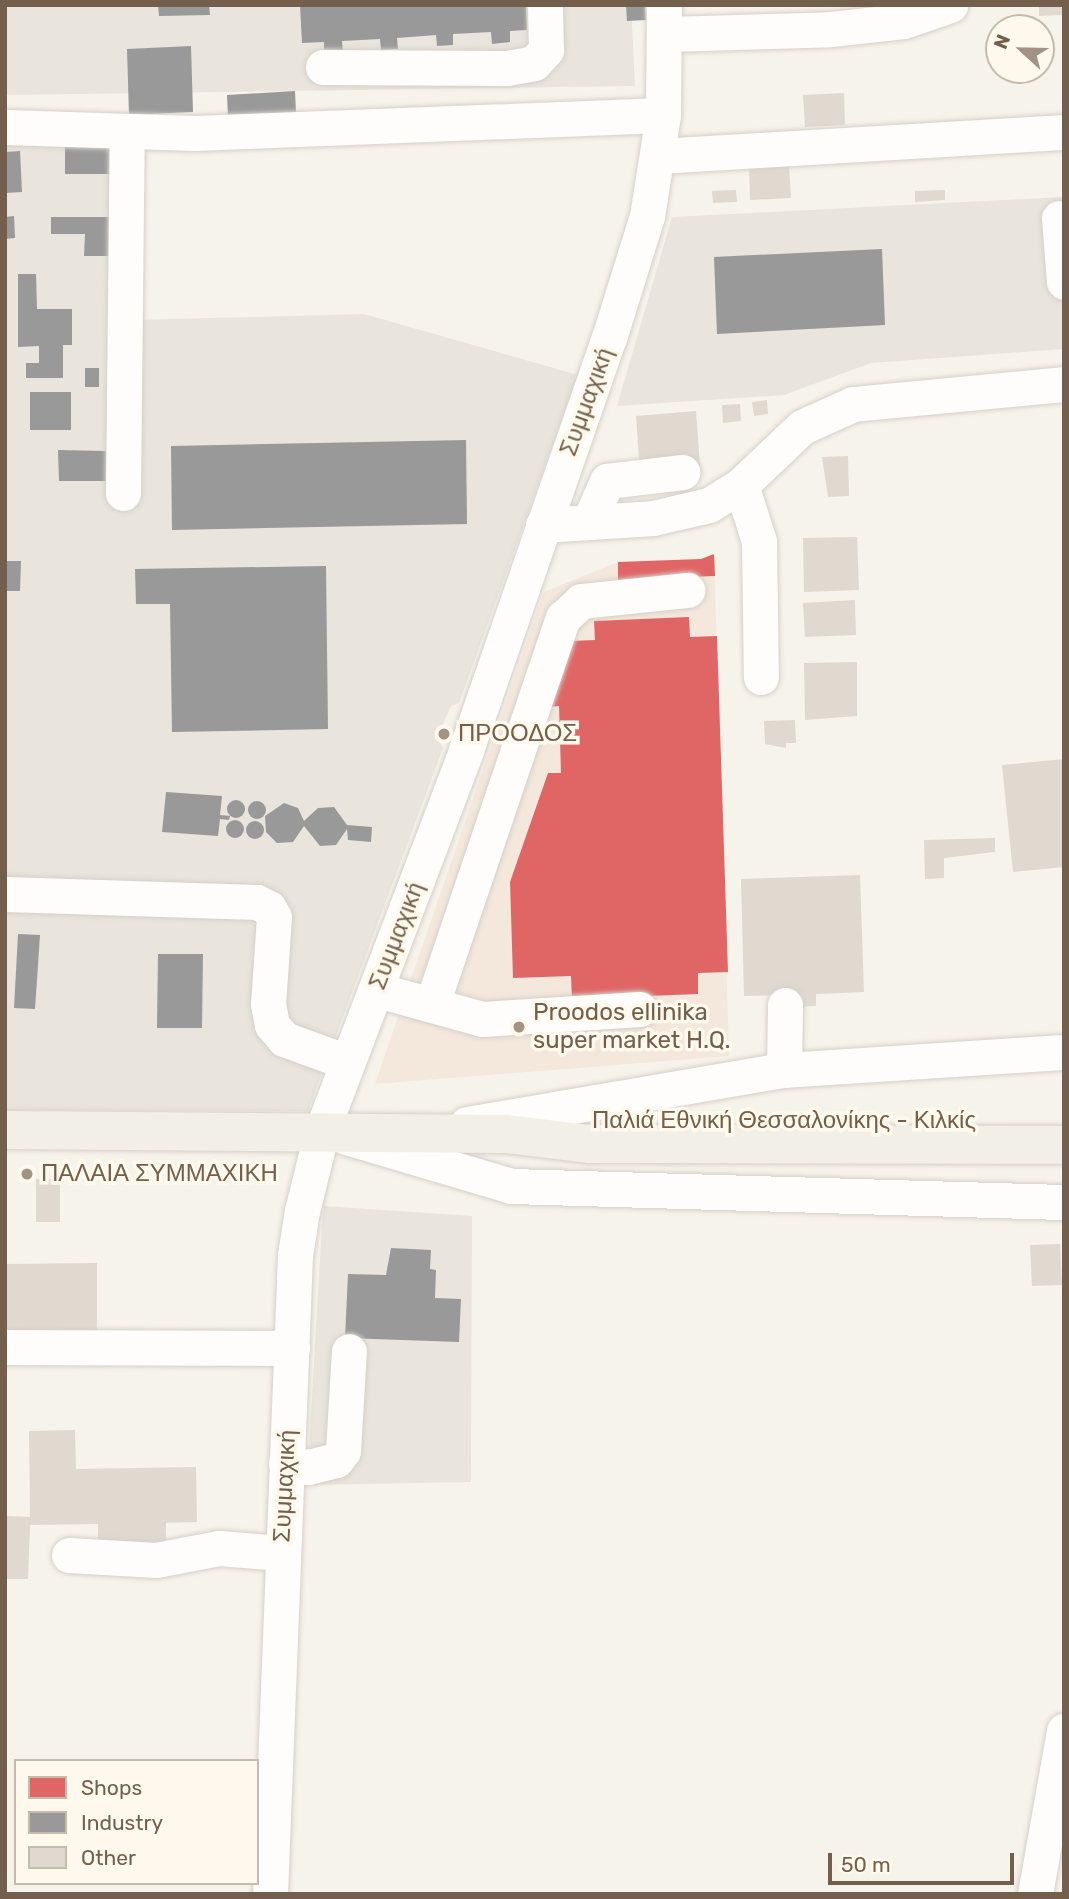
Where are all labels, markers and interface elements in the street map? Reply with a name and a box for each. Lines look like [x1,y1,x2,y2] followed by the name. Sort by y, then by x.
[985,14,1055,84] north arrow
[989,31,1015,52] text: N
[554,344,620,460] street label: Συμμαχική
[458,720,577,748] place label: ΠΡΟΟΔΟΣ
[436,726,452,742] marker: ΠΡΟΟΔΟΣ
[363,878,431,994] street label: Συμμαχική
[533,999,731,1055] place label: Proodos ellinika super market H.Q.
[511,1019,527,1035] marker: Proodos ellinika super market H.Q.
[592,1107,976,1135] street label: Παλιά Εθνική Θεσσαλονίκης - Κιλκίς
[41,1160,278,1188] place label: ΠΑΛΑΙΑ ΣΥΜΜΑΧΙΚΗ
[19,1166,35,1182] marker: ΠΑΛΑΙΑ ΣΥΜΜΑΧΙΚΗ
[268,1429,302,1543] street label: Συμμαχική
[14,1759,259,1885] legend
[81,1775,142,1800] text: Shops
[81,1810,163,1835] text: Industry
[831,1840,1016,1884] scale bar
[81,1845,136,1870] text: Other
[841,1852,891,1877] text: 50 m

